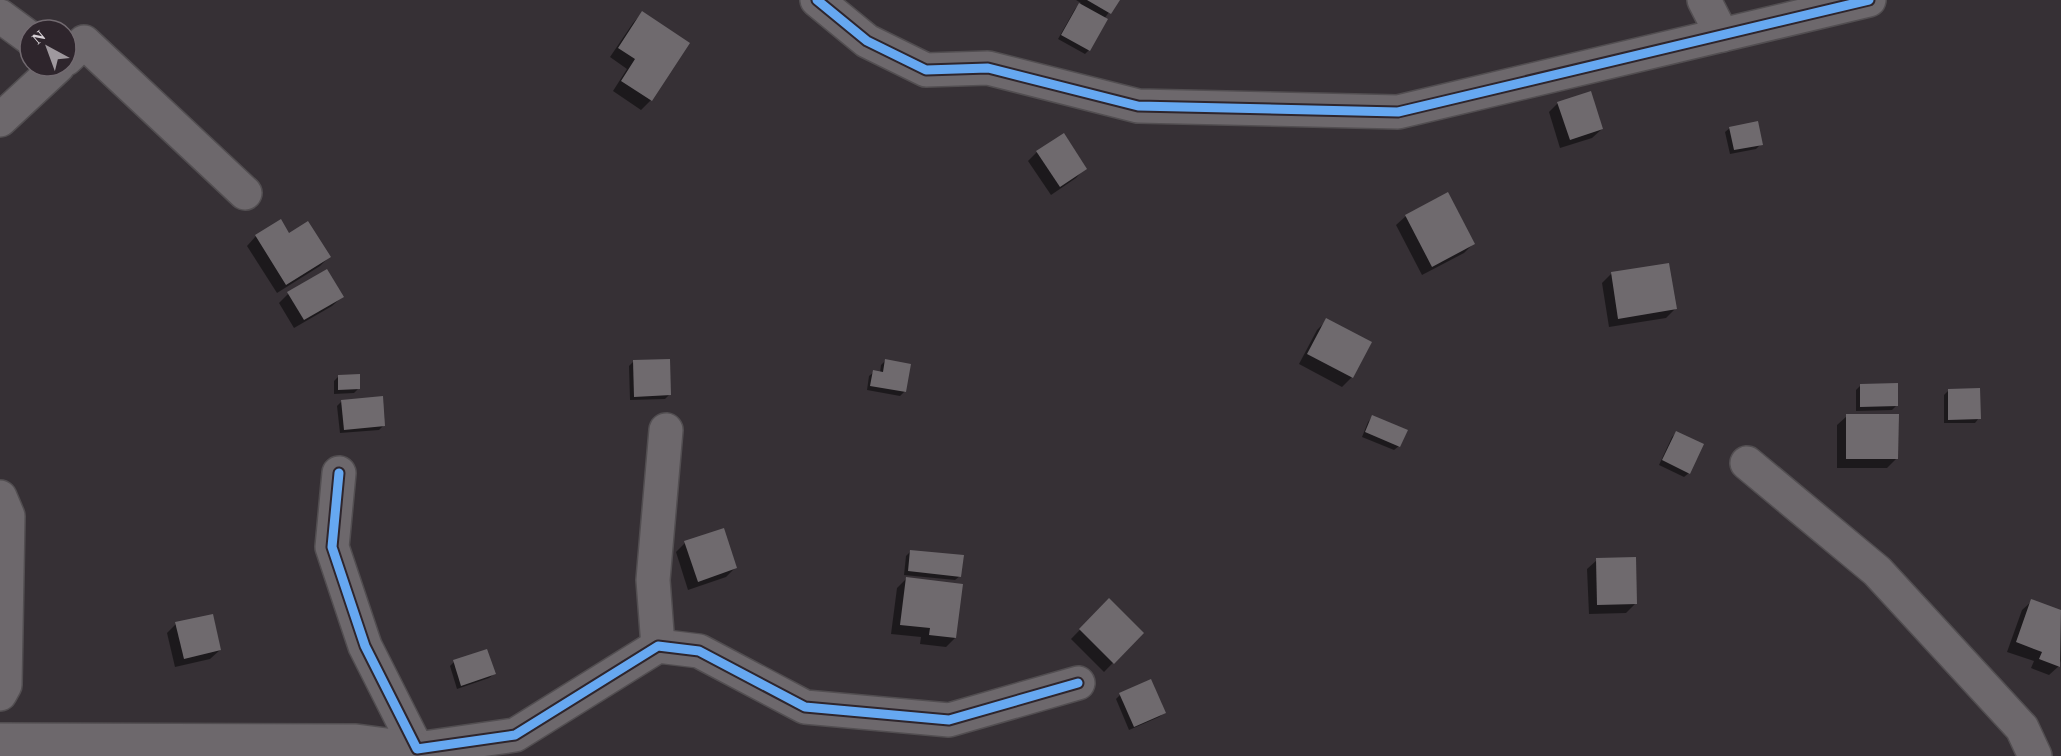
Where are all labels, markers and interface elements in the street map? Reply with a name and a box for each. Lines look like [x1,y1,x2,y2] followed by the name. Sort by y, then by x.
[18,18,78,78] north arrow
[29,27,49,47] text: N

